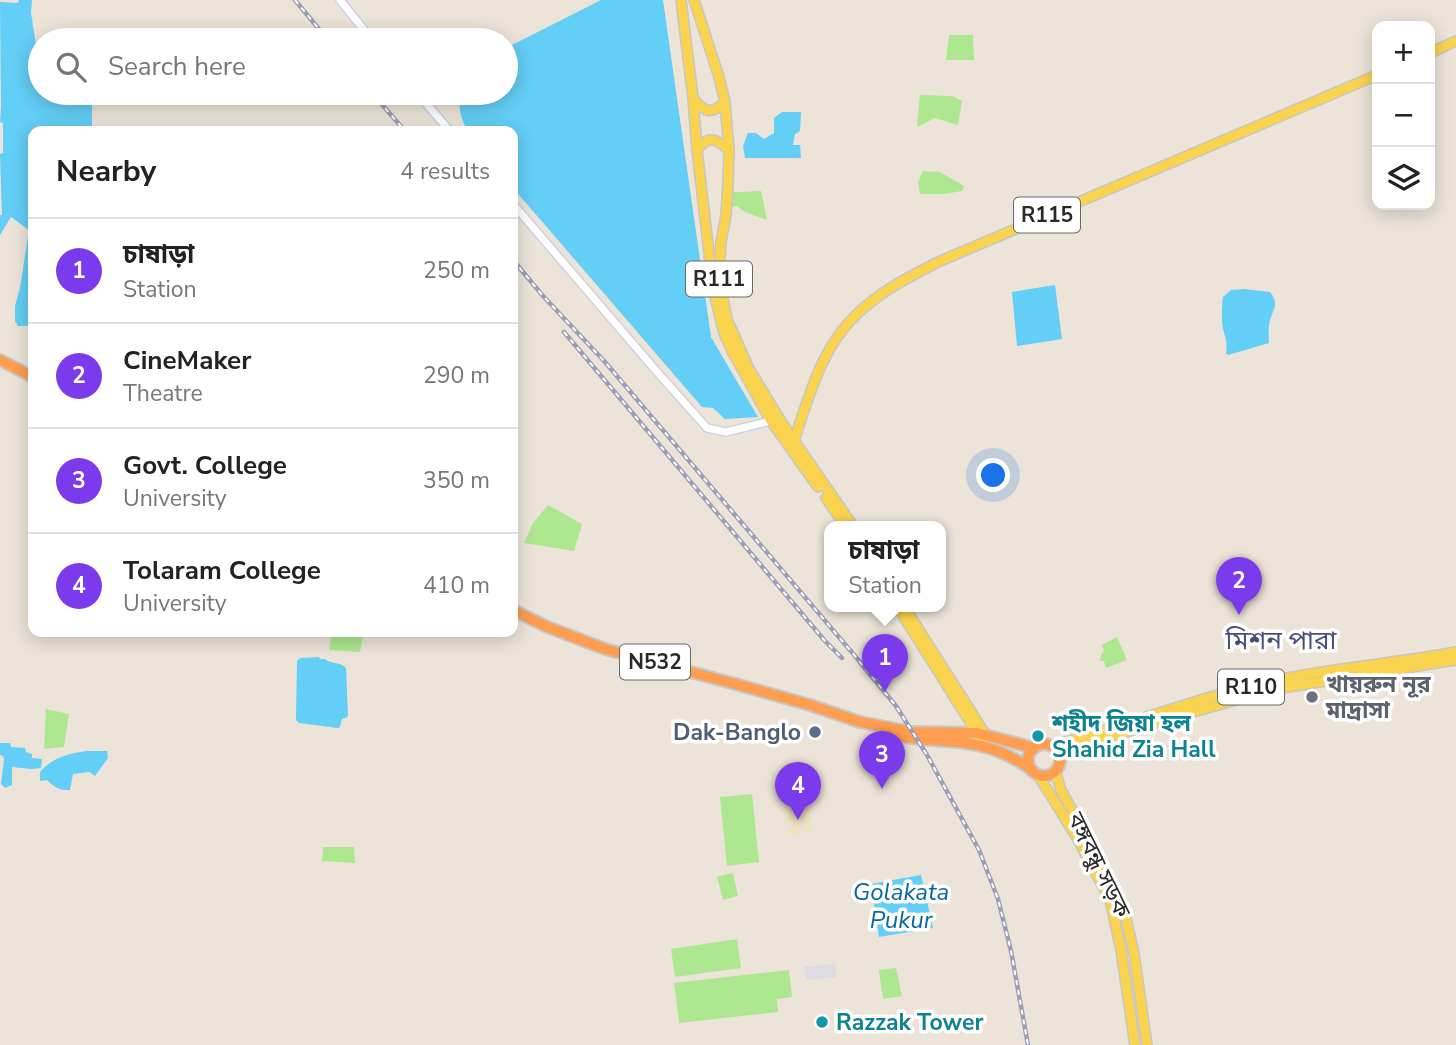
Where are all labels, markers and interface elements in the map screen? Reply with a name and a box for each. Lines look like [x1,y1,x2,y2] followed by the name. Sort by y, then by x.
[1372,21,1435,210] map controls
[1372,21,1435,84] button: +
[28,28,518,105] search box
[52,48,90,86] icon: search
[108,49,246,84] text: Search here
[1372,84,1435,147] button: −
[1372,147,1435,210] button: layers
[56,151,156,192] text: Nearby
[400,156,490,187] text: 4 results
[1014,198,1080,232] road number: R115
[123,237,194,272] text: চাষাড়া
[72,255,86,286] text: 1
[423,255,490,286] text: 250 m
[686,262,752,296] road number: R111
[123,274,197,305] text: Station
[123,343,251,378] text: CineMaker
[72,360,86,391] text: 2
[423,360,490,391] text: 290 m
[123,378,203,409] text: Theatre
[123,448,287,483] text: Govt. College
[976,458,1010,492] your location
[72,465,86,496] text: 3
[423,465,490,496] text: 350 m
[123,483,227,514] text: University
[824,521,946,612] popup
[848,533,919,568] text: চাষাড়া
[123,553,321,588] text: Tolaram College
[1216,557,1262,615] pin: 2
[72,570,86,601] text: 4
[423,570,490,601] text: 410 m
[848,570,922,601] text: Station
[123,588,227,619] text: University
[1225,623,1337,658] district label: মিশন পারা
[862,634,908,692] pin: 1
[620,644,690,680] road number: N532
[1325,669,1432,726] place label: খায়রুন নূর মাদ্রাসা
[1218,670,1284,704] road number: R110
[1304,689,1320,705] marker: খায়রুন নূর মাদ্রাসা
[1051,708,1216,765] place label: শহীদ জিয়া হল Shahid Zia Hall
[673,717,801,748] place label: Dak-Banglo
[807,724,823,740] marker: Dak-Banglo
[1030,728,1046,744] marker: শহীদ জিয়া হল Shahid Zia Hall
[859,731,905,789] pin: 3
[775,762,821,820] pin: 4
[1060,806,1138,923] street label: বঙ্গবন্ধু সড়ক
[853,876,949,936] water label: Golakata Pukur
[836,1007,983,1038] place label: Razzak Tower
[814,1014,830,1030] marker: Razzak Tower

